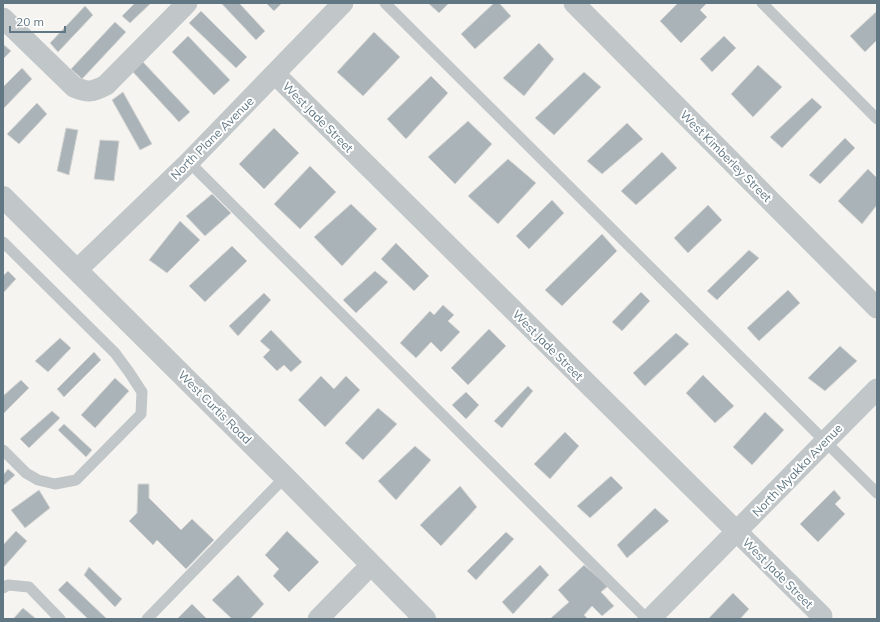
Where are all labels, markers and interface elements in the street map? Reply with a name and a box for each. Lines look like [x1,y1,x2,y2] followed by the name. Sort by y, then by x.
[10,8,65,34] scale bar
[16,14,44,29] text: 20 m
[280,79,356,155] street label: West Jade Street
[167,93,257,183] street label: North Plane Avenue
[677,107,775,205] street label: West Kimberley Street
[510,307,586,383] street label: West Jade Street
[175,367,255,447] street label: West Curtis Road
[749,421,845,519] street label: North Myakka Avenue
[740,535,816,611] street label: West Jade Street

